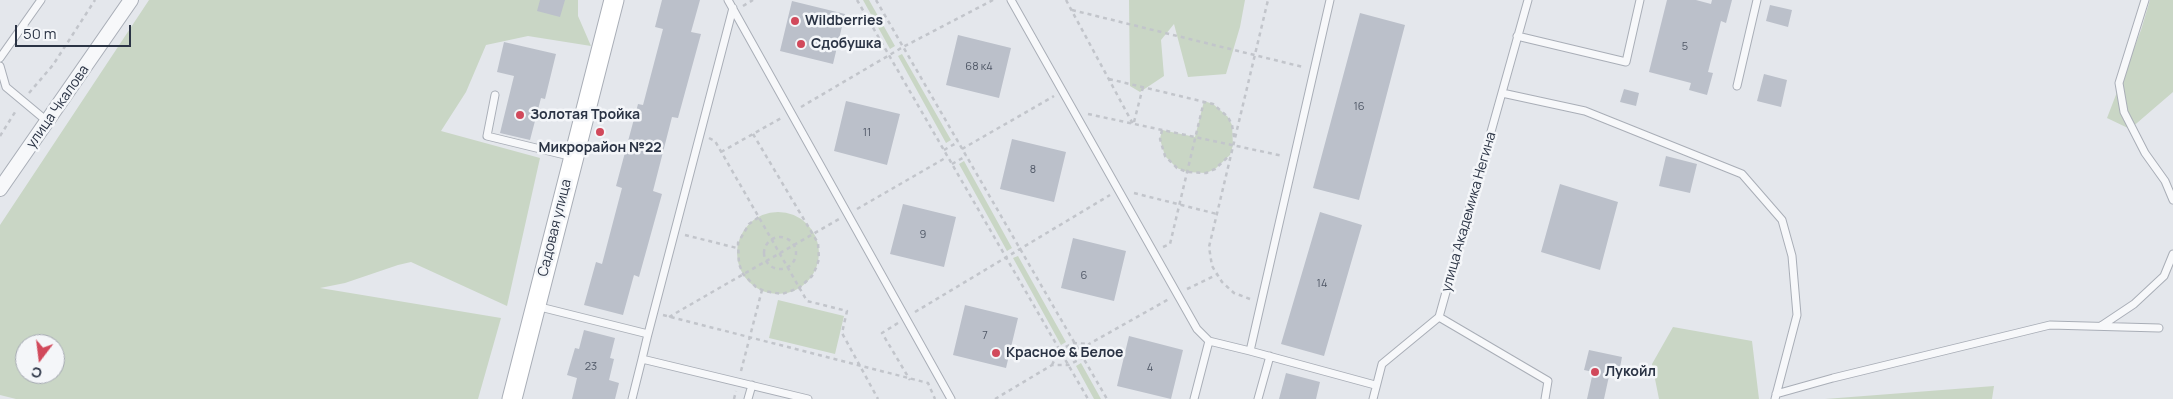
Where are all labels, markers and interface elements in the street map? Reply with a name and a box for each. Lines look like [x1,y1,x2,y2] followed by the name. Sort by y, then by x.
[805,13,883,29] place label: Wildberries
[18,15,134,47] scale bar
[789,15,801,27] marker: Wildberries
[23,23,57,44] text: 50 m
[811,36,881,52] place label: Сдобушка
[795,38,807,50] marker: Сдобушка
[1682,40,1688,54] house number: 5
[965,60,993,74] house number: 68 к4
[23,62,93,152] street label: улица Чкалова
[1353,100,1365,114] house number: 16
[530,107,640,123] place label: Золотая Тройка
[514,109,526,121] marker: Золотая Тройка
[594,126,606,138] marker: Микрорайон №22
[863,126,871,140] house number: 11
[1438,130,1500,294] street label: улица Академика Негина
[538,140,662,156] place label: Микрорайон №22
[1030,163,1036,177] house number: 8
[535,178,575,278] street label: Садовая улица
[920,228,926,242] house number: 9
[1081,269,1087,283] house number: 6
[1317,277,1327,291] house number: 14
[982,329,988,343] house number: 7
[15,334,65,384] north arrow
[1006,345,1123,361] place label: Красное & Белое
[990,347,1002,359] marker: Красное & Белое
[585,360,597,374] house number: 23
[1147,361,1153,375] house number: 4
[29,362,44,384] text: С
[1605,364,1656,380] place label: Лукойл
[1589,366,1601,378] marker: Лукойл

